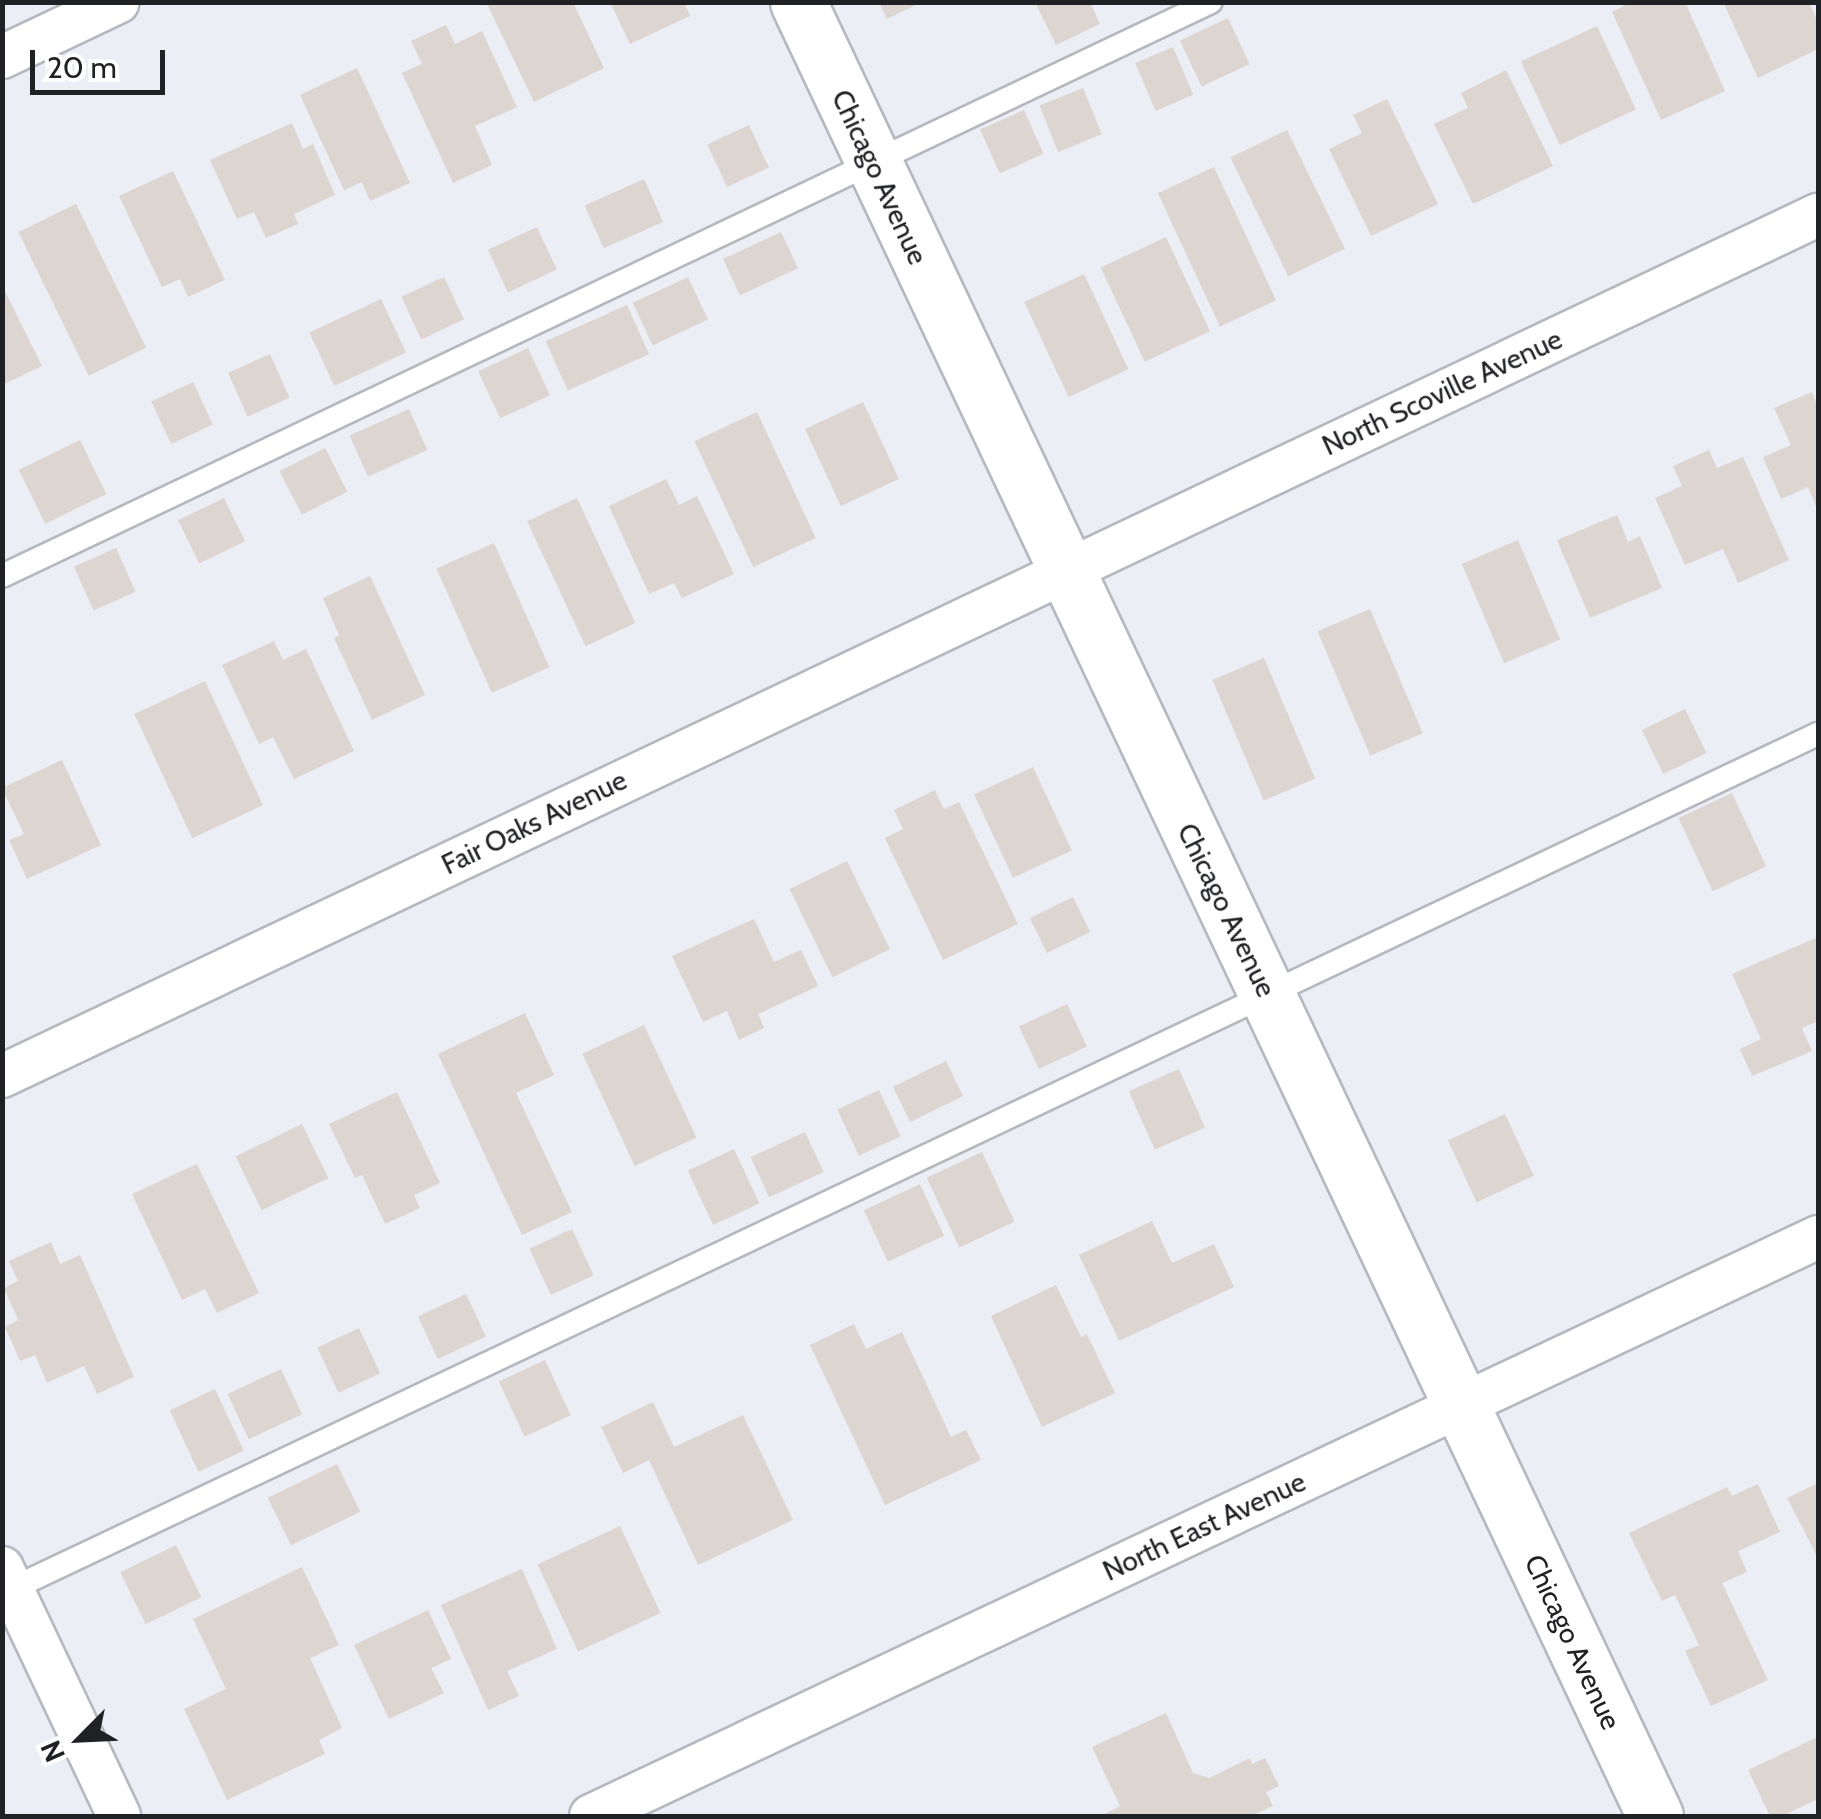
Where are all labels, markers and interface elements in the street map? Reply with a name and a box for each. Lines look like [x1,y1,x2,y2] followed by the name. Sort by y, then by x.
[35,30,170,92] scale bar
[47,49,117,86] text: 20 m
[825,84,935,270] street label: Chicago Avenue
[1317,322,1567,462] street label: North Scoville Avenue
[436,763,632,881] street label: Fair Oaks Avenue
[1170,818,1284,1002] street label: Chicago Avenue
[1097,1464,1311,1588] street label: North East Avenue
[1518,1549,1628,1735] street label: Chicago Avenue
[30,1689,130,1789] north arrow
[33,1735,72,1767] text: N

